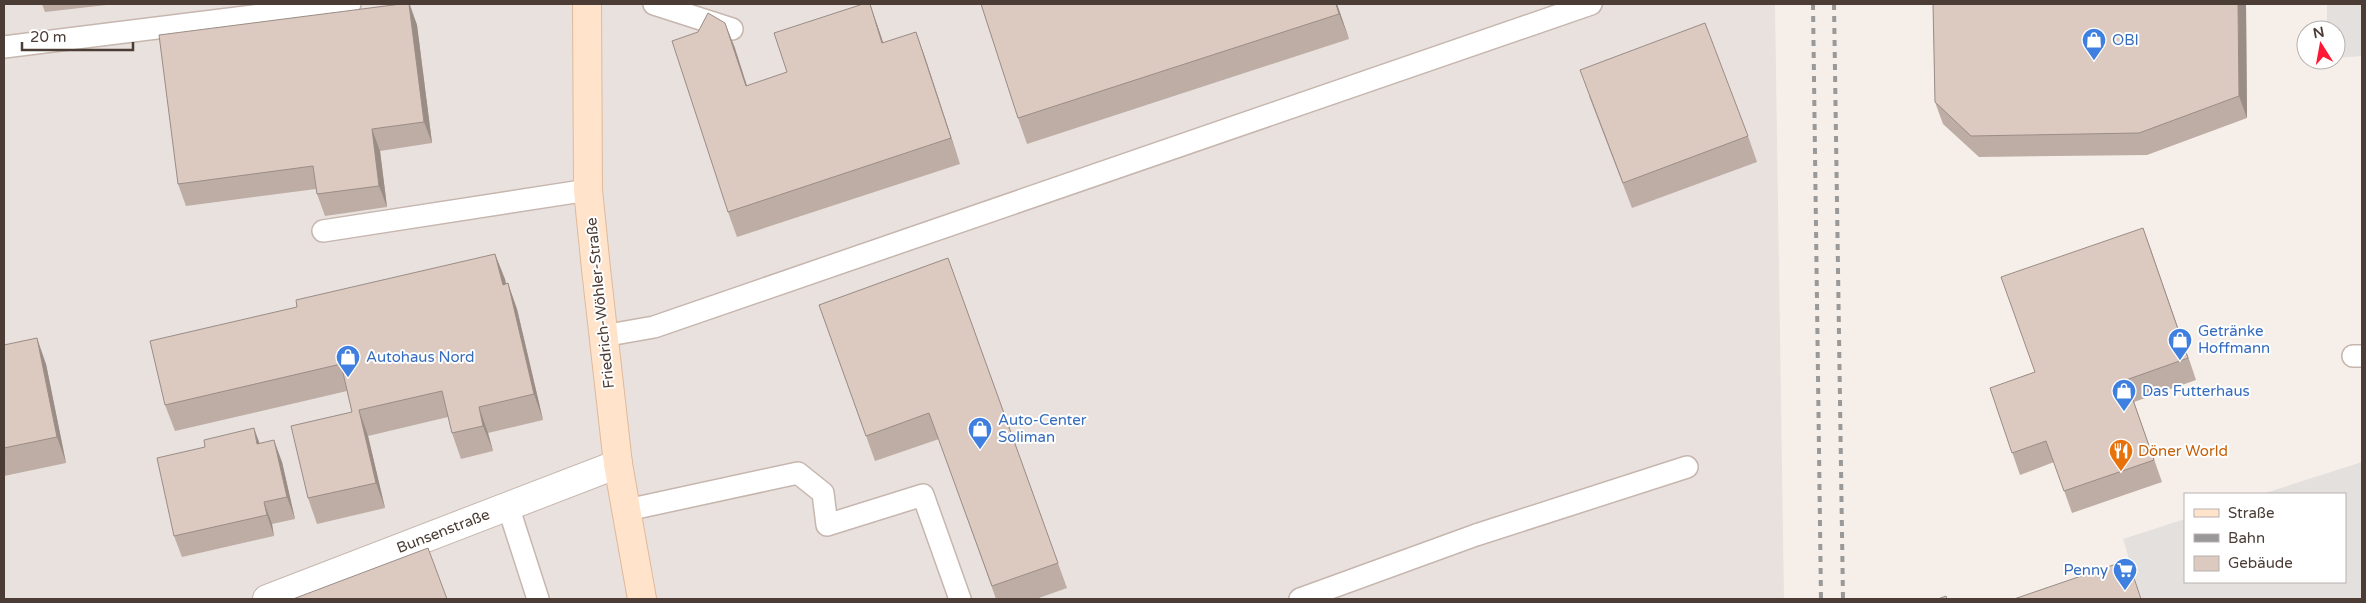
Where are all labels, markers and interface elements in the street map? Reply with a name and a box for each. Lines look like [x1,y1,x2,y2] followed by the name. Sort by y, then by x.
[22,20,134,52] scale bar
[2296,20,2346,70] north arrow
[2311,23,2326,42] text: N
[2081,27,2107,61] shop icon: OBI
[30,28,67,46] text: 20 m
[2112,31,2139,49] place label: OBI
[582,217,618,389] street label: Friedrich-Wöhler-Straße
[2198,322,2270,357] place label: Getränke Hoffmann
[2167,327,2193,361] shop icon: Getränke Hoffmann
[335,344,361,378] shop icon: Autohaus Nord
[366,348,475,366] place label: Autohaus Nord
[2111,378,2137,412] shop icon: Das Futterhaus
[2142,382,2250,400] place label: Das Futterhaus
[998,411,1087,446] place label: Auto-Center Soliman
[967,416,993,450] shop icon: Auto-Center Soliman
[2108,438,2134,472] restaurant icon: Döner World
[2138,442,2228,460] place label: Döner World
[2184,493,2346,583] legend
[2228,504,2274,522] text: Straße
[394,505,492,557] street label: Bunsenstraße
[2228,529,2265,547] text: Bahn
[2228,554,2293,572] text: Gebäude
[2112,557,2138,591] supermarket icon: Penny
[2063,561,2108,579] place label: Penny

